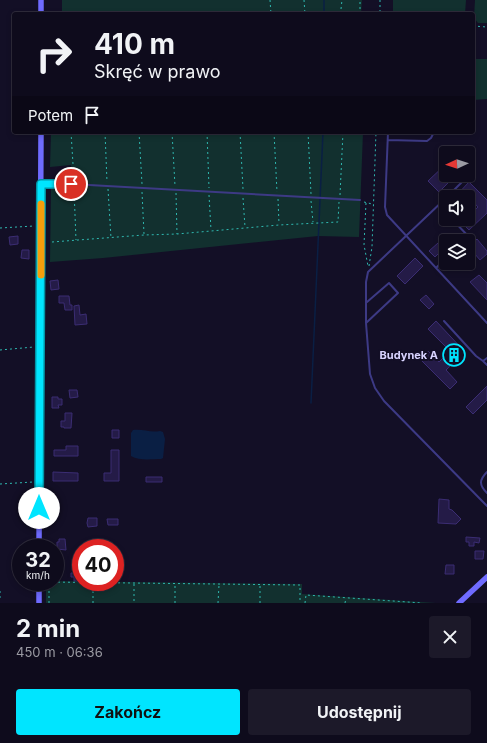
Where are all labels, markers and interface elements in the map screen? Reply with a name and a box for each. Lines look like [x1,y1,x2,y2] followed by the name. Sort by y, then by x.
[94,27,175,61] text: 410 m
[28,28,80,80] icon: right
[94,61,221,82] text: Skręć w prawo
[81,104,103,126] icon: arrive
[28,106,73,125] text: Potem
[439,146,475,182] north arrow
[439,146,475,270] map controls
[54,167,88,201] pin
[60,173,82,195] icon: arrive
[439,190,475,226] button: sound
[439,234,475,270] button: layers
[441,342,467,368] building icon: Budynek A
[380,348,438,362] place label: Budynek A
[18,487,60,529] position arrow
[72,539,124,591] speed limit sign: 40
[25,548,51,572] text: 32
[26,569,50,581] text: km/h
[16,614,80,643] text: 2 min
[429,616,471,658] button: close
[16,644,103,660] text: 450 m · 06:36
[16,689,240,735] button: Zakończ
[248,689,471,735] button: Udostępnij

